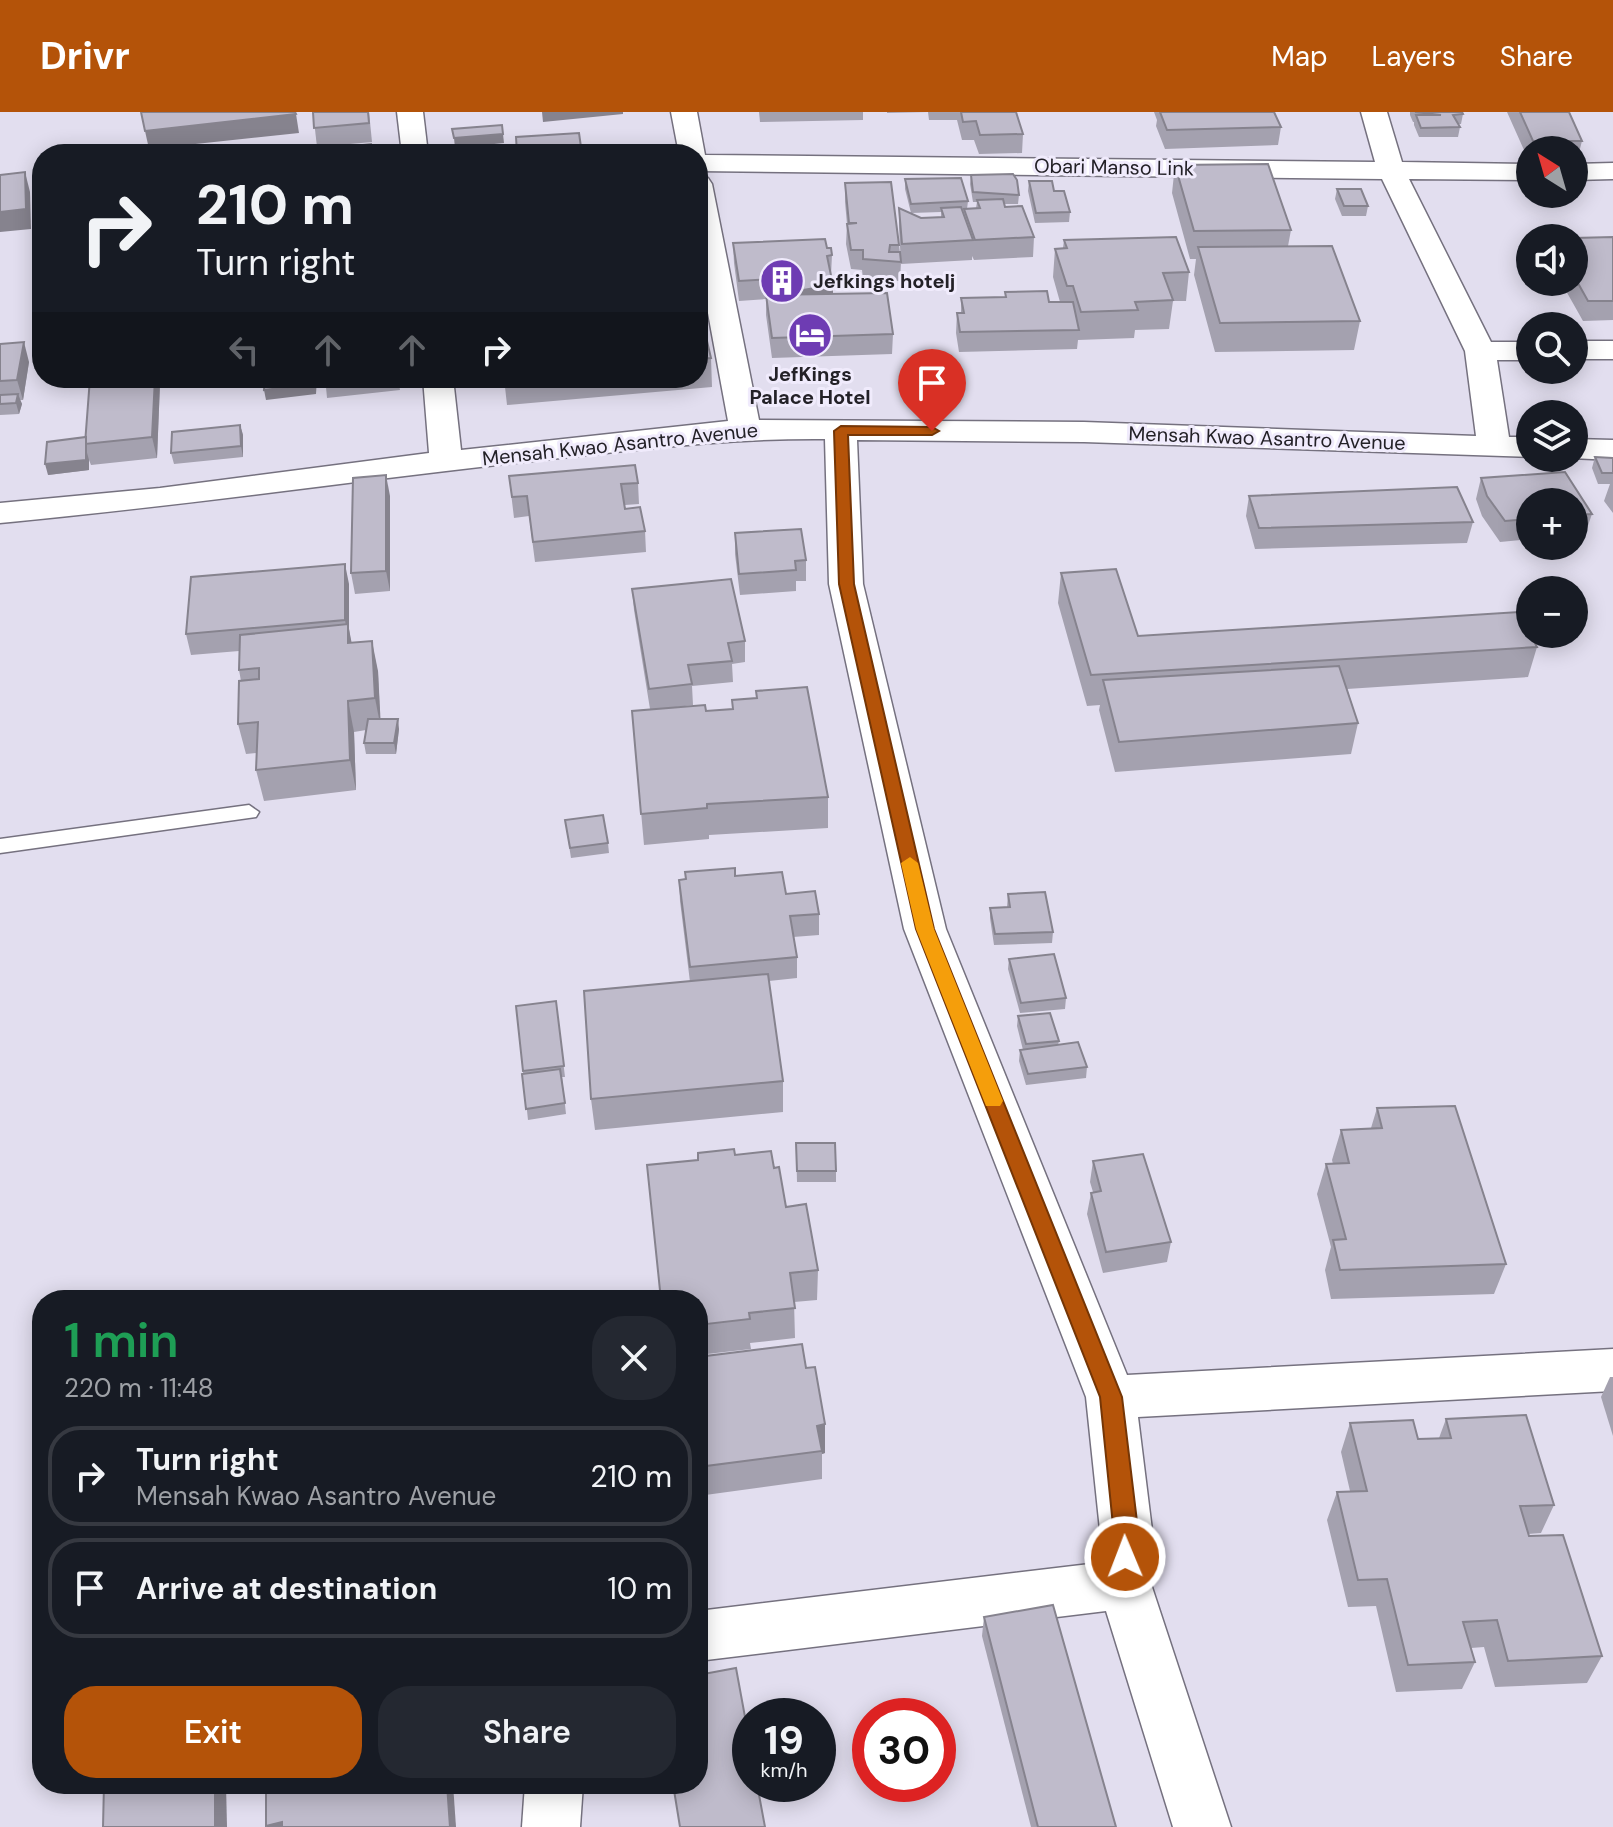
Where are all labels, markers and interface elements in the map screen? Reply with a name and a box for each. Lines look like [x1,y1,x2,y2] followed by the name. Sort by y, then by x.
[40,31,130,81] text: Drivr
[1271,38,1328,75] text: Map
[1372,38,1456,75] text: Layers
[1500,38,1573,75] text: Share
[1516,136,1588,208] north arrow
[1516,136,1588,648] map controls
[1034,153,1194,181] street label: Obari Manso Link
[196,168,354,241] text: 210 m
[64,176,168,280] icon: right
[1516,224,1588,296] button: sound
[196,239,355,286] text: Turn right
[758,257,806,305] building icon: Jefkings hotelj
[813,268,955,294] place label: Jefkings hotelj
[786,311,834,359] hotel icon: JefKings Palace Hotel
[1516,312,1588,384] button: search
[222,328,266,372] icon: left
[306,328,350,372] icon: ahead
[390,328,434,372] icon: ahead
[474,328,518,372] icon: right
[898,349,966,431] pin
[749,361,871,410] place label: JefKings Palace Hotel
[910,361,954,405] icon: arrive
[1516,400,1588,472] button: layers
[481,417,759,471] street label: Mensah Kwao Asantro Avenue
[1128,420,1406,456] street label: Mensah Kwao Asantro Avenue
[1516,488,1588,560] button: +
[1516,576,1588,648] button: −
[64,1309,179,1372] text: 1 min
[592,1316,676,1400] button: close
[64,1371,214,1405] text: 220 m · 11:48
[136,1440,279,1479] text: Turn right
[68,1454,112,1498] icon: right
[590,1457,672,1496] text: 210 m
[136,1479,496,1513] text: Mensah Kwao Asantro Avenue
[1083,1515,1167,1599] position arrow
[68,1566,112,1610] icon: arrive
[136,1569,437,1608] text: Arrive at destination
[607,1569,672,1608] text: 10 m
[64,1686,362,1778] button: Exit
[378,1686,676,1778] button: Share
[852,1698,956,1802] speed limit sign: 30
[764,1714,804,1766] text: 19
[760,1757,808,1783] text: km/h

